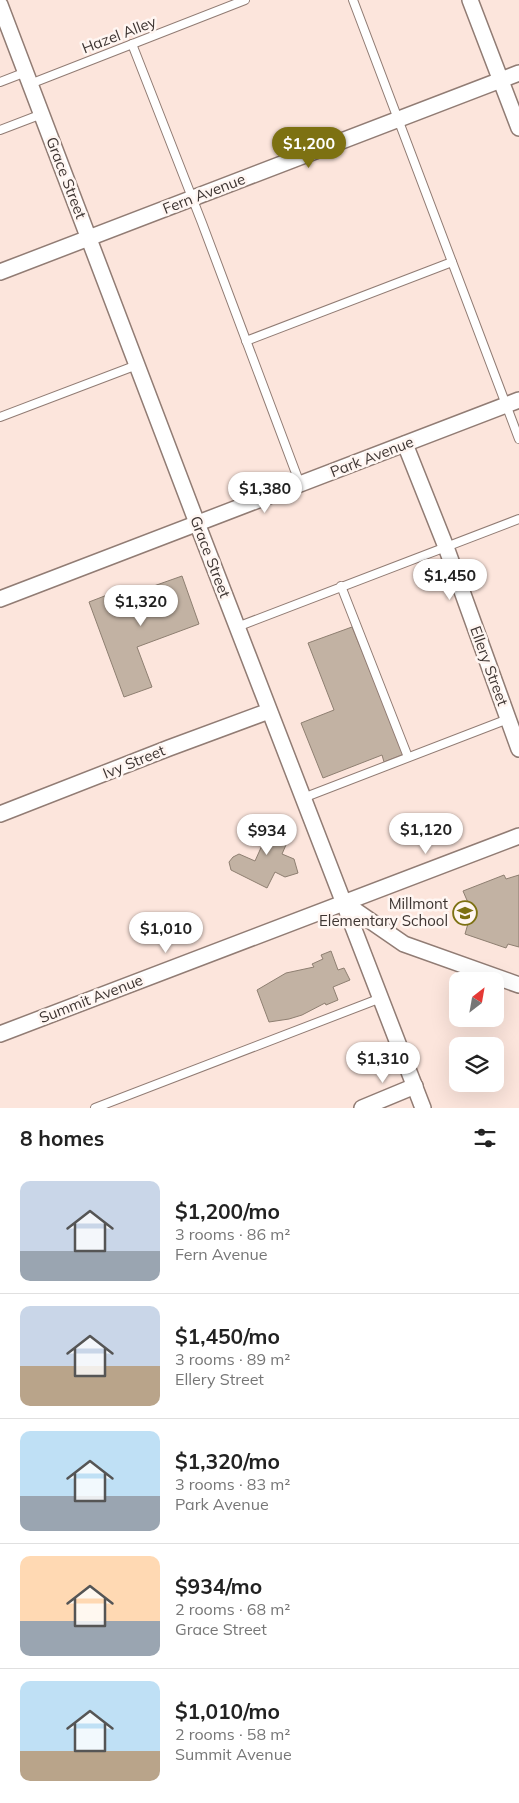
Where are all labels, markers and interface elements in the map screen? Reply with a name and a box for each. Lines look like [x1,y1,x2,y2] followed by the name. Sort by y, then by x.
[79,12,159,57] street label: Hazel Alley
[268,126,350,169] pin: $1,200
[283,133,335,153] text: $1,200
[42,134,91,221] street label: Grace Street
[160,169,248,218] street label: Fern Avenue
[327,432,416,481] street label: Park Avenue
[224,472,306,514] pin: $1,380
[239,478,291,498] text: $1,380
[186,513,235,600] street label: Grace Street
[409,558,491,601] pin: $1,450
[424,565,476,585] text: $1,450
[100,584,182,627] pin: $1,320
[115,591,167,611] text: $1,320
[466,623,513,708] street label: Ellery Street
[100,740,168,783] street label: Ivy Street
[385,812,467,855] pin: $1,120
[237,814,297,856] pin: $934
[400,819,452,839] text: $1,120
[248,820,286,840] text: $934
[319,894,448,930] place label: Millmont Elementary School
[452,900,478,926] school or university icon: Millmont Elementary School
[125,912,207,954] pin: $1,010
[140,918,192,938] text: $1,010
[36,970,145,1027] street label: Summit Avenue
[449,972,504,1028] north arrow
[449,972,504,1092] map controls
[449,1037,504,1092] button: layers
[342,1042,424,1084] pin: $1,310
[357,1048,409,1068] text: $1,310
[471,1124,499,1152] icon: filters
[20,1125,104,1151] text: 8 homes
[175,1198,280,1224] text: $1,200/mo
[60,1201,120,1261] icon: home
[175,1224,290,1244] text: 3 rooms · 86 m²
[175,1244,267,1264] text: Fern Avenue
[175,1323,280,1349] text: $1,450/mo
[60,1326,120,1386] icon: home
[175,1349,290,1369] text: 3 rooms · 89 m²
[175,1369,264,1389] text: Ellery Street
[175,1448,280,1474] text: $1,320/mo
[60,1451,120,1511] icon: home
[175,1474,290,1494] text: 3 rooms · 83 m²
[175,1494,269,1514] text: Park Avenue
[175,1573,262,1599] text: $934/mo
[60,1576,120,1636] icon: home
[175,1599,290,1619] text: 2 rooms · 68 m²
[175,1619,267,1639] text: Grace Street
[175,1698,280,1724] text: $1,010/mo
[60,1701,120,1761] icon: home
[175,1724,290,1744] text: 2 rooms · 58 m²
[175,1744,292,1764] text: Summit Avenue

